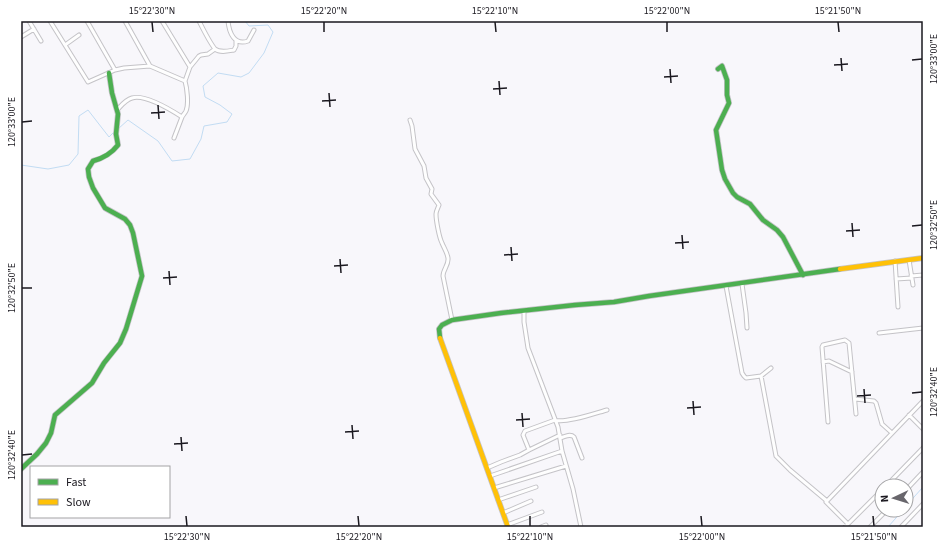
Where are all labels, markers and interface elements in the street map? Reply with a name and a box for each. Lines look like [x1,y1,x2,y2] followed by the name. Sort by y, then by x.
[129,4,175,18] text: 15°22'30"N
[301,4,347,18] text: 15°22'20"N
[472,4,518,18] text: 15°22'10"N
[644,4,690,18] text: 15°22'00"N
[815,4,861,18] text: 15°21'50"N
[927,34,941,84] text: 120°33'00"E
[5,97,19,147] text: 120°33'00"E
[927,200,941,250] text: 120°32'50"E
[5,263,19,313] text: 120°32'50"E
[927,367,941,417] text: 120°32'40"E
[5,430,19,480] text: 120°32'40"E
[30,466,170,518] legend
[66,474,86,491] text: Fast
[874,478,914,518] north arrow
[66,494,91,511] text: Slow
[877,494,892,503] text: N
[164,530,210,544] text: 15°22'30"N
[336,530,382,544] text: 15°22'20"N
[507,530,553,544] text: 15°22'10"N
[679,530,725,544] text: 15°22'00"N
[851,530,897,544] text: 15°21'50"N

